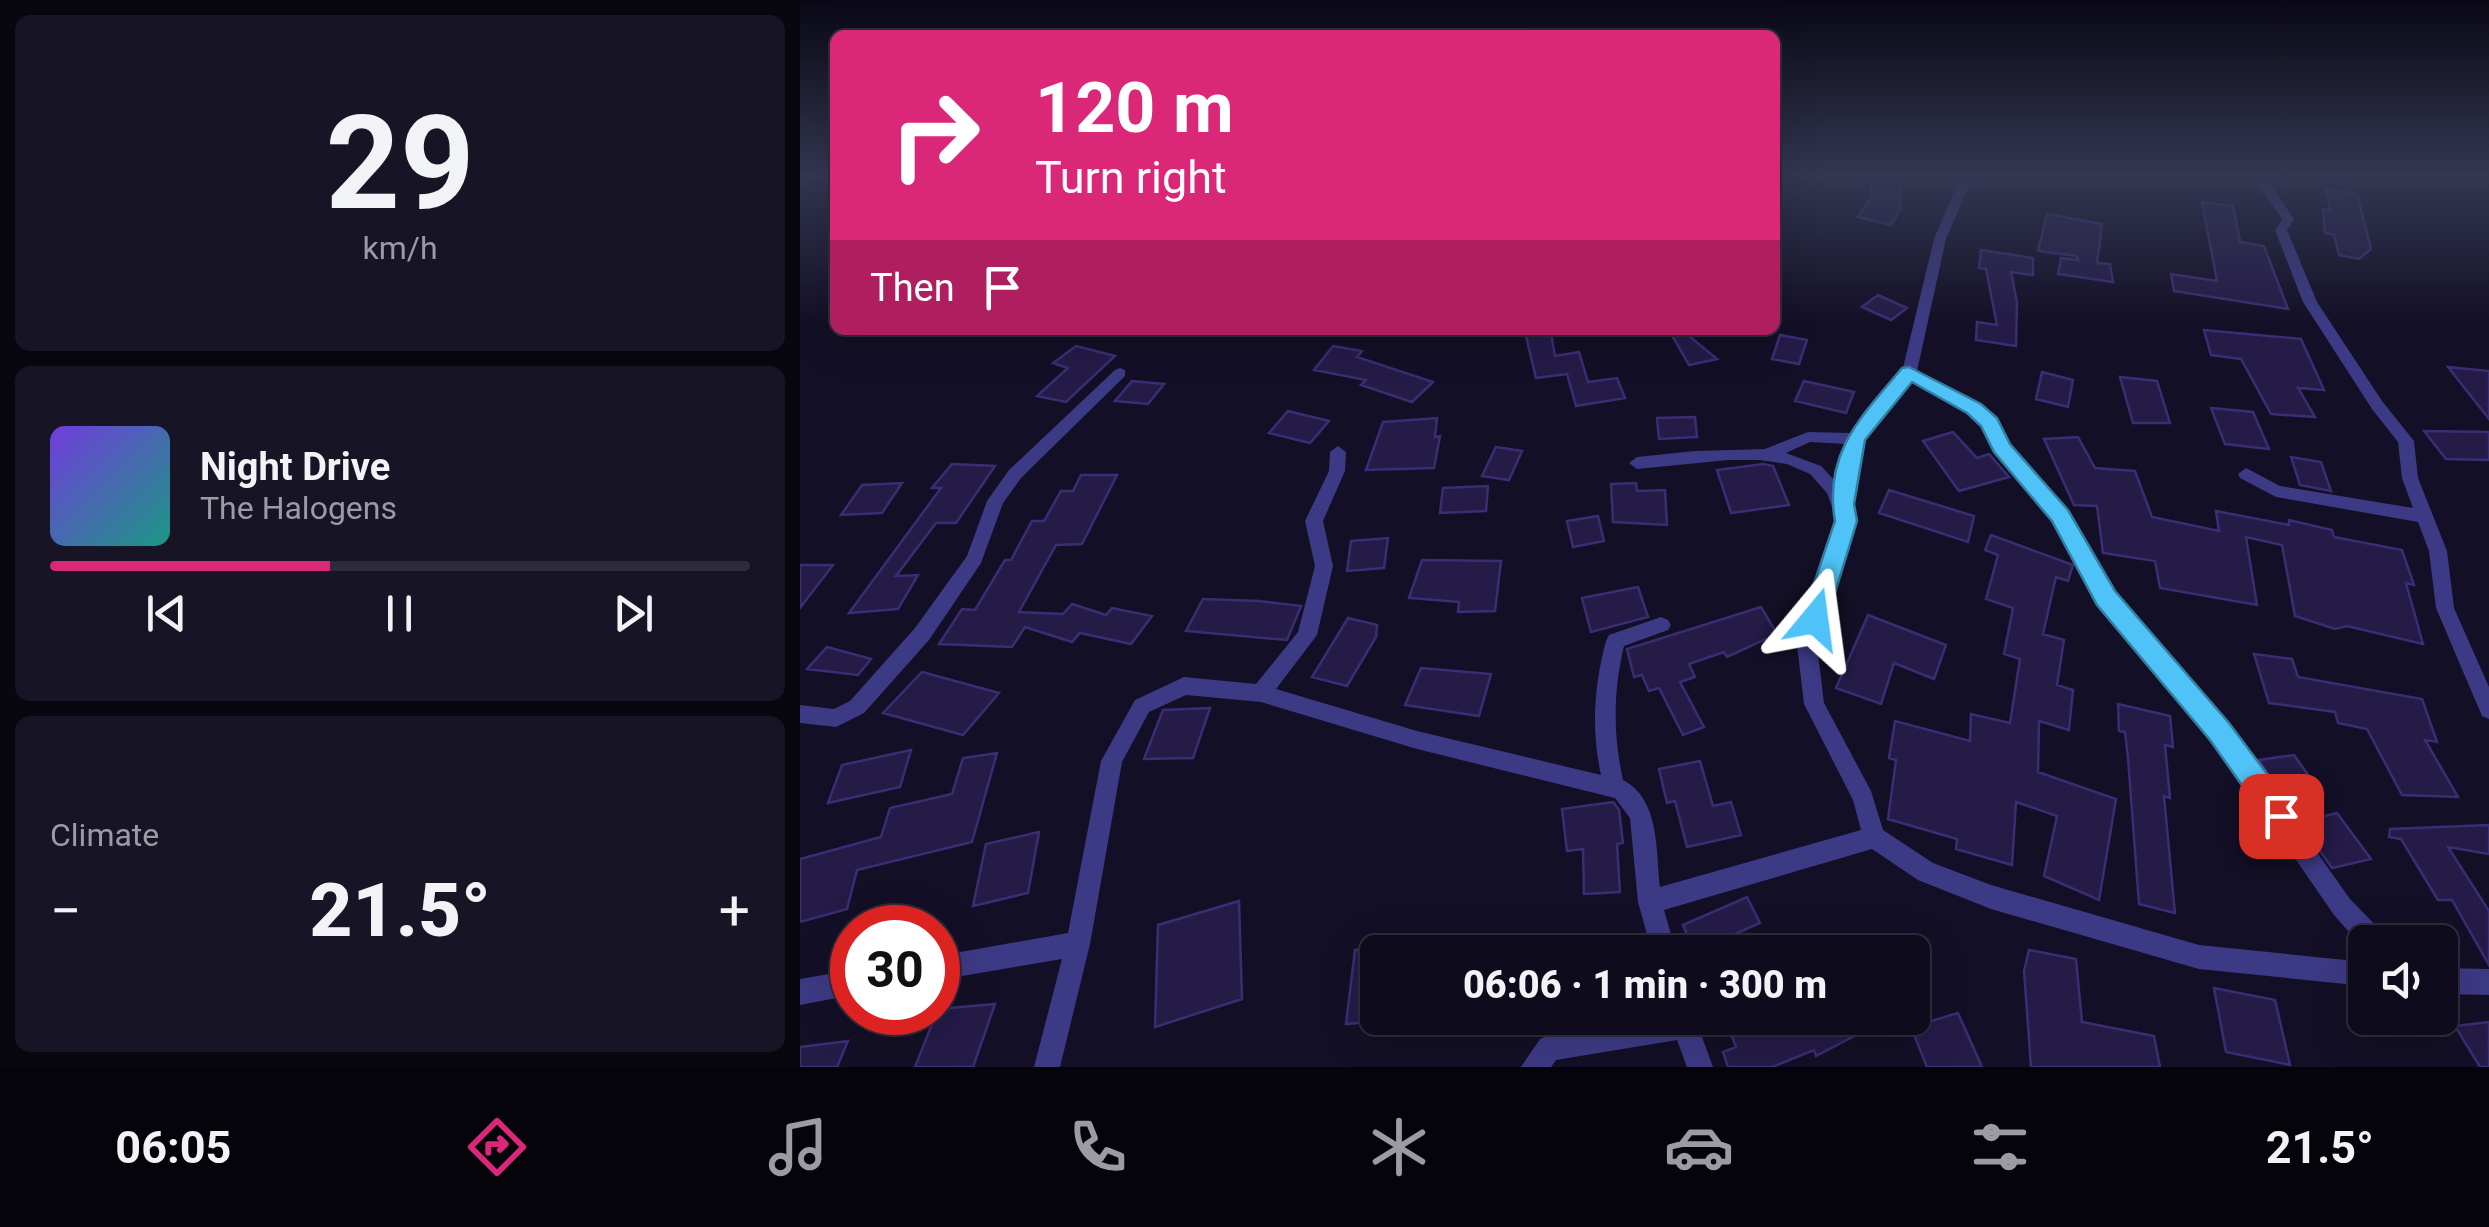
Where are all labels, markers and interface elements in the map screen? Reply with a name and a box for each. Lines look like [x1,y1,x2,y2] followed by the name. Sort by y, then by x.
[1035,67,1234,149] text: 120 m
[870,70,1000,200] icon: right
[325,87,475,240] text: 29
[1035,151,1227,204] text: Turn right
[362,229,438,267] text: km/h
[975,260,1030,315] icon: arrive
[870,266,955,310] text: Then
[200,445,390,489] text: Night Drive
[200,489,397,527] text: The Halogens
[1763,567,1867,671] position arrow
[139,586,194,641] icon: previous
[372,586,427,641] icon: pause
[606,586,661,641] icon: next
[2239,774,2324,859] pin
[2254,789,2309,844] icon: arrive
[50,816,159,854] text: Climate
[309,866,491,954] text: 21.5°
[50,879,81,943] text: −
[719,879,750,943] text: +
[830,905,960,1035] speed limit sign: 30
[2348,925,2458,1035] map controls
[2348,925,2458,1035] button: sound
[1463,963,1827,1007] text: 06:06 · 1 min · 300 m
[462,1112,532,1182] icon: directions
[763,1112,833,1182] icon: music
[1063,1112,1133,1182] icon: phone
[1364,1112,1434,1182] icon: climate
[1664,1112,1734,1182] icon: car
[1965,1112,2035,1182] icon: filters
[115,1121,231,1174] text: 06:05
[2266,1121,2374,1174] text: 21.5°

